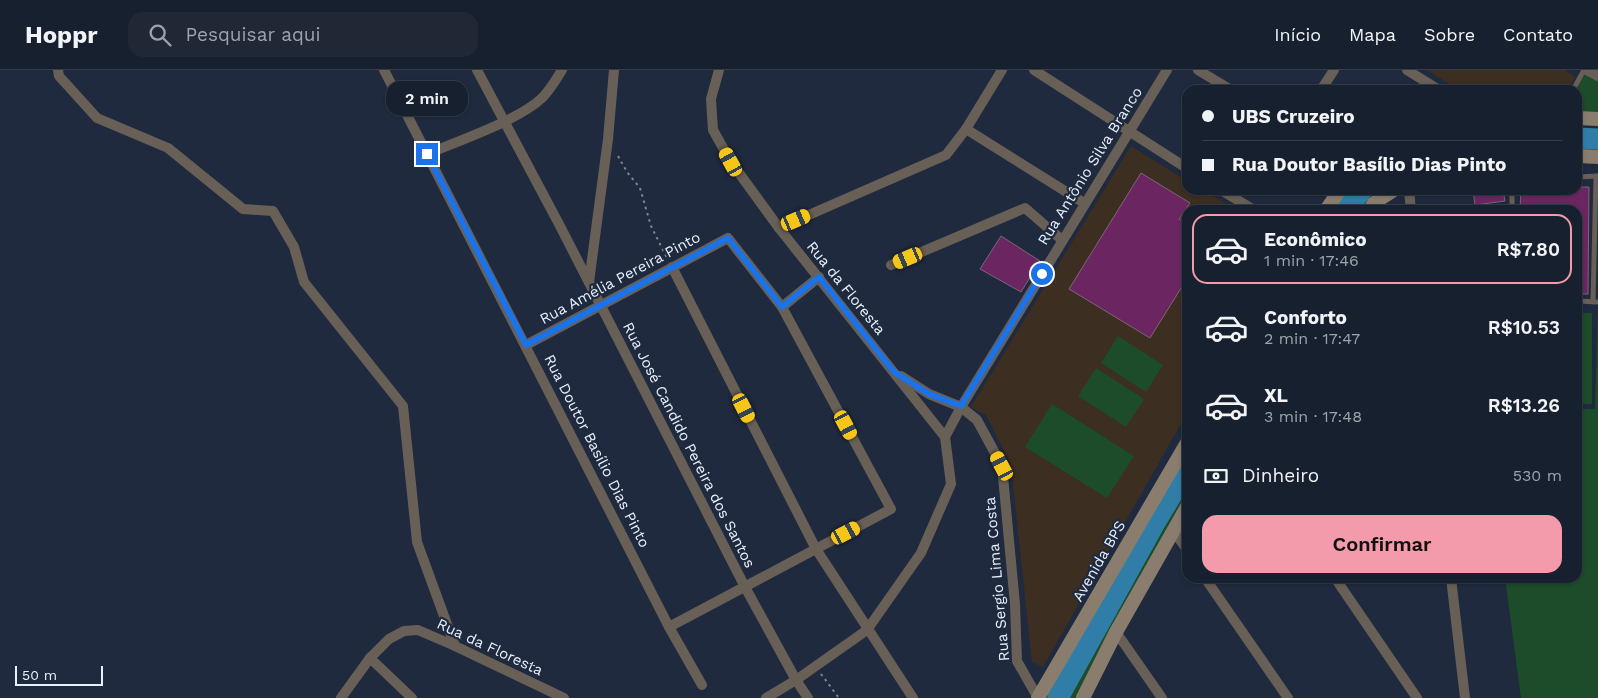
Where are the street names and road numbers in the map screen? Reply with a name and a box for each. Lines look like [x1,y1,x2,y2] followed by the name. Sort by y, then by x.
[1034,84,1146,248] street label: Rua Antônio Silva Branco
[537,228,703,328] street label: Rua Amélia Pereira Pinto
[803,238,889,339] street label: Rua da Floresta
[619,319,759,571] street label: Rua José Candido Pereira dos Santos
[540,351,654,551] street label: Rua Doutor Basílio Dias Pinto
[981,496,1013,662] street label: Rua Sergio Lima Costa
[1069,517,1129,605] street label: Avenida BPS
[434,615,546,680] street label: Rua da Floresta

